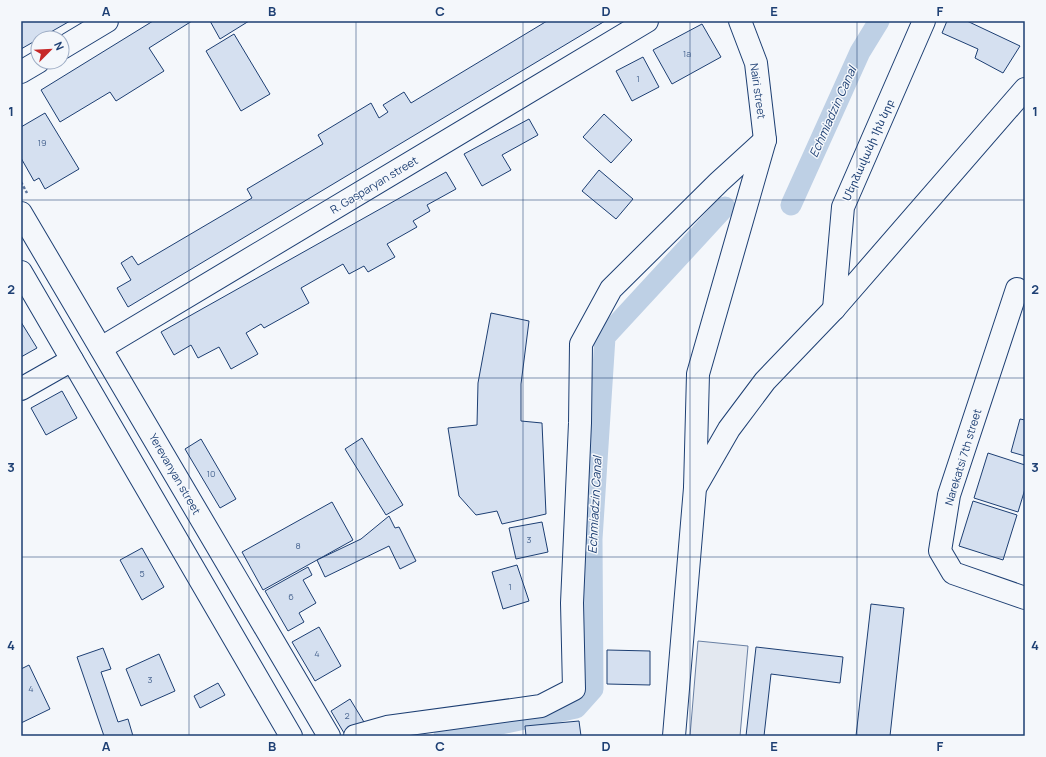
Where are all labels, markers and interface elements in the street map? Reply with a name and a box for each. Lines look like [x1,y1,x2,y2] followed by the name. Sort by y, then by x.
[102,2,111,20] text: A
[268,2,276,20] text: B
[435,2,445,20] text: C
[601,2,611,20] text: D
[770,2,778,20] text: E
[937,2,944,20] text: F
[30,30,70,70] north arrow
[51,39,68,52] text: N
[683,47,691,60] house number: 1a
[747,62,770,120] street label: Nairi street
[805,62,861,160] water label: Echmiadzin Canal
[636,72,640,85] house number: 1
[838,96,897,203] street label: Մերձավանի 1ին նրբ
[8,102,14,120] text: 1
[1032,102,1038,120] text: 1
[37,136,47,149] house number: 19
[327,152,420,217] street label: R. Gasparyan street
[7,280,15,298] text: 2
[1031,280,1039,298] text: 2
[941,407,984,507] street label: Narekatsi 7th street
[146,431,205,517] street label: Yerevanyan street
[583,453,606,554] water label: Echmiadzin Canal
[7,458,15,476] text: 3
[1031,458,1039,476] text: 3
[207,467,216,480] house number: 10
[527,533,532,546] house number: 3
[295,539,301,552] house number: 8
[139,567,145,580] house number: 5
[508,580,512,593] house number: 1
[288,590,294,603] house number: 6
[7,636,15,654] text: 4
[1031,636,1039,654] text: 4
[314,647,320,660] house number: 4
[148,673,153,686] house number: 3
[28,682,34,695] house number: 4
[344,709,350,722] house number: 2
[102,737,111,755] text: A
[268,737,276,755] text: B
[435,737,445,755] text: C
[601,737,611,755] text: D
[770,737,778,755] text: E
[937,737,944,755] text: F

